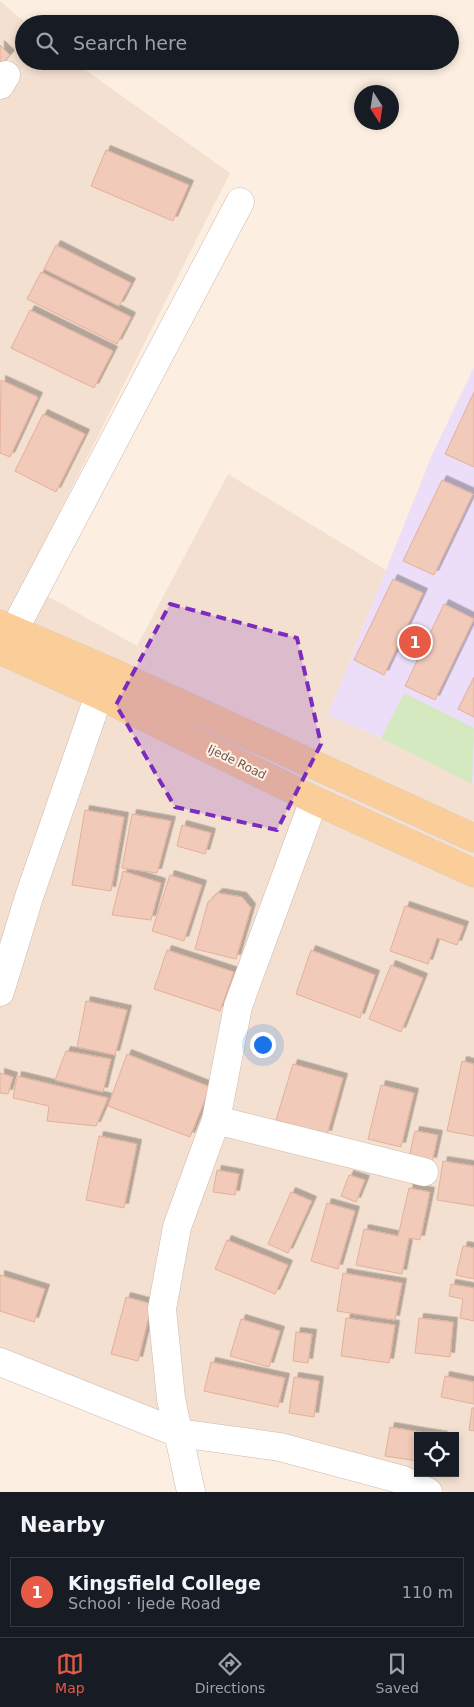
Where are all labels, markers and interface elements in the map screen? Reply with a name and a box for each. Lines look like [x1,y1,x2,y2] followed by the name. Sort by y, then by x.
[15,15,459,70] search box
[33,29,61,57] icon: search
[73,32,187,54] text: Search here
[354,85,399,130] north arrow
[399,623,431,661] pin: 1
[206,742,268,782] street label: Ijede Road
[250,1032,276,1058] your location
[414,1432,459,1477] map controls
[414,1432,459,1477] button: locate
[20,1513,105,1537] text: Nearby
[68,1572,261,1594] text: Kingsfield College
[31,1583,43,1602] text: 1
[402,1583,453,1602] text: 110 m
[68,1594,221,1613] text: School · Ijede Road
[55,1650,85,1696] tab: Map
[195,1650,265,1696] tab: Directions
[376,1650,419,1696] tab: Saved

